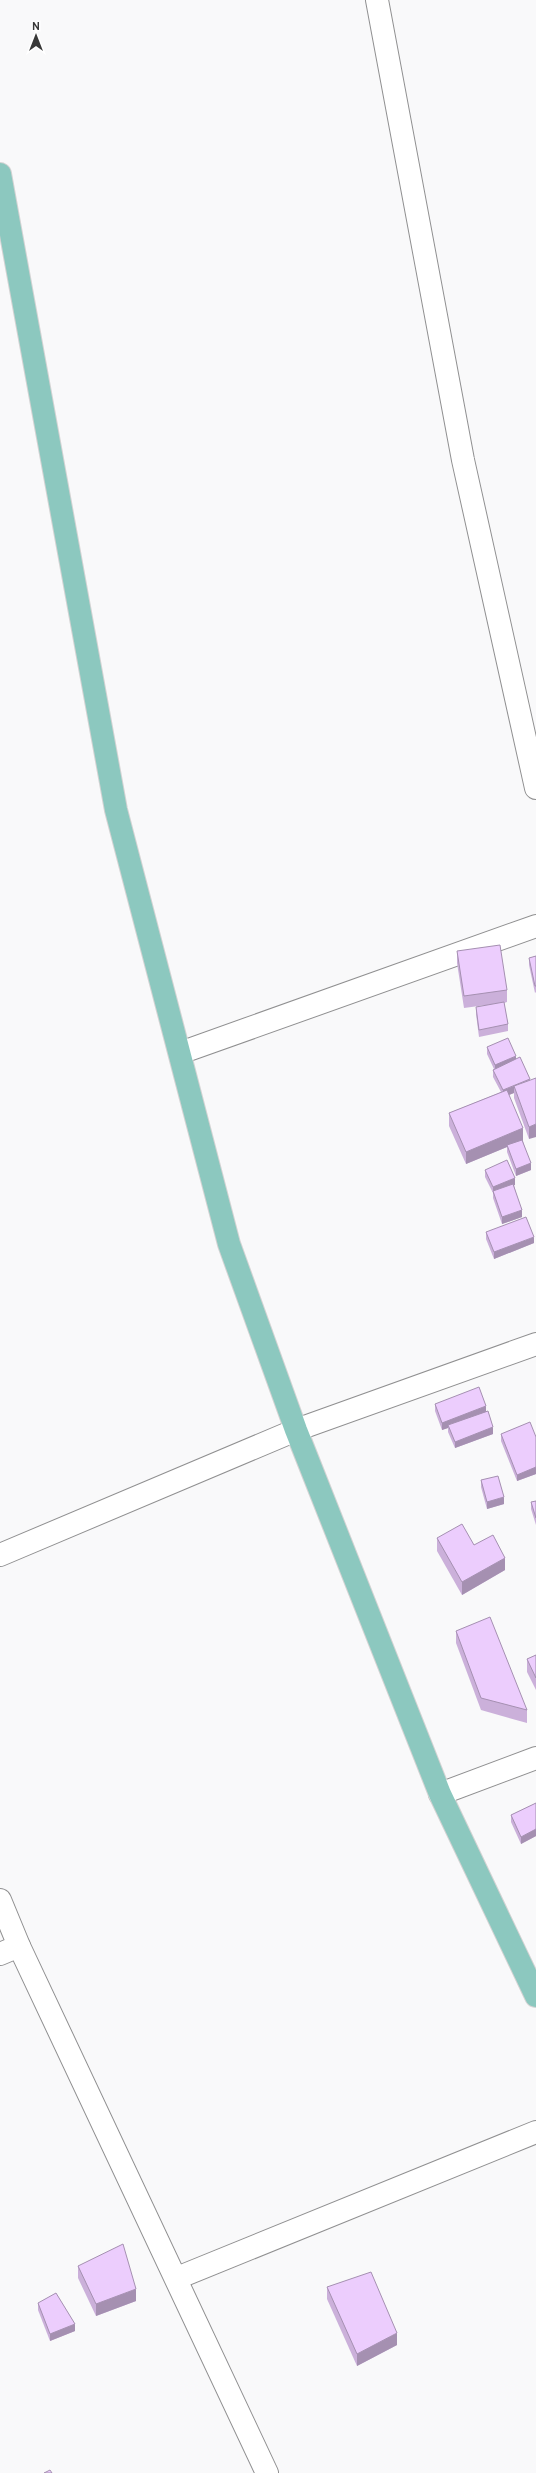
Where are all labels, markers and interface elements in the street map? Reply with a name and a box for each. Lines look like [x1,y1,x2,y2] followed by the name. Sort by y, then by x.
[16,16,56,56] north arrow
[32,20,40,34] text: N

